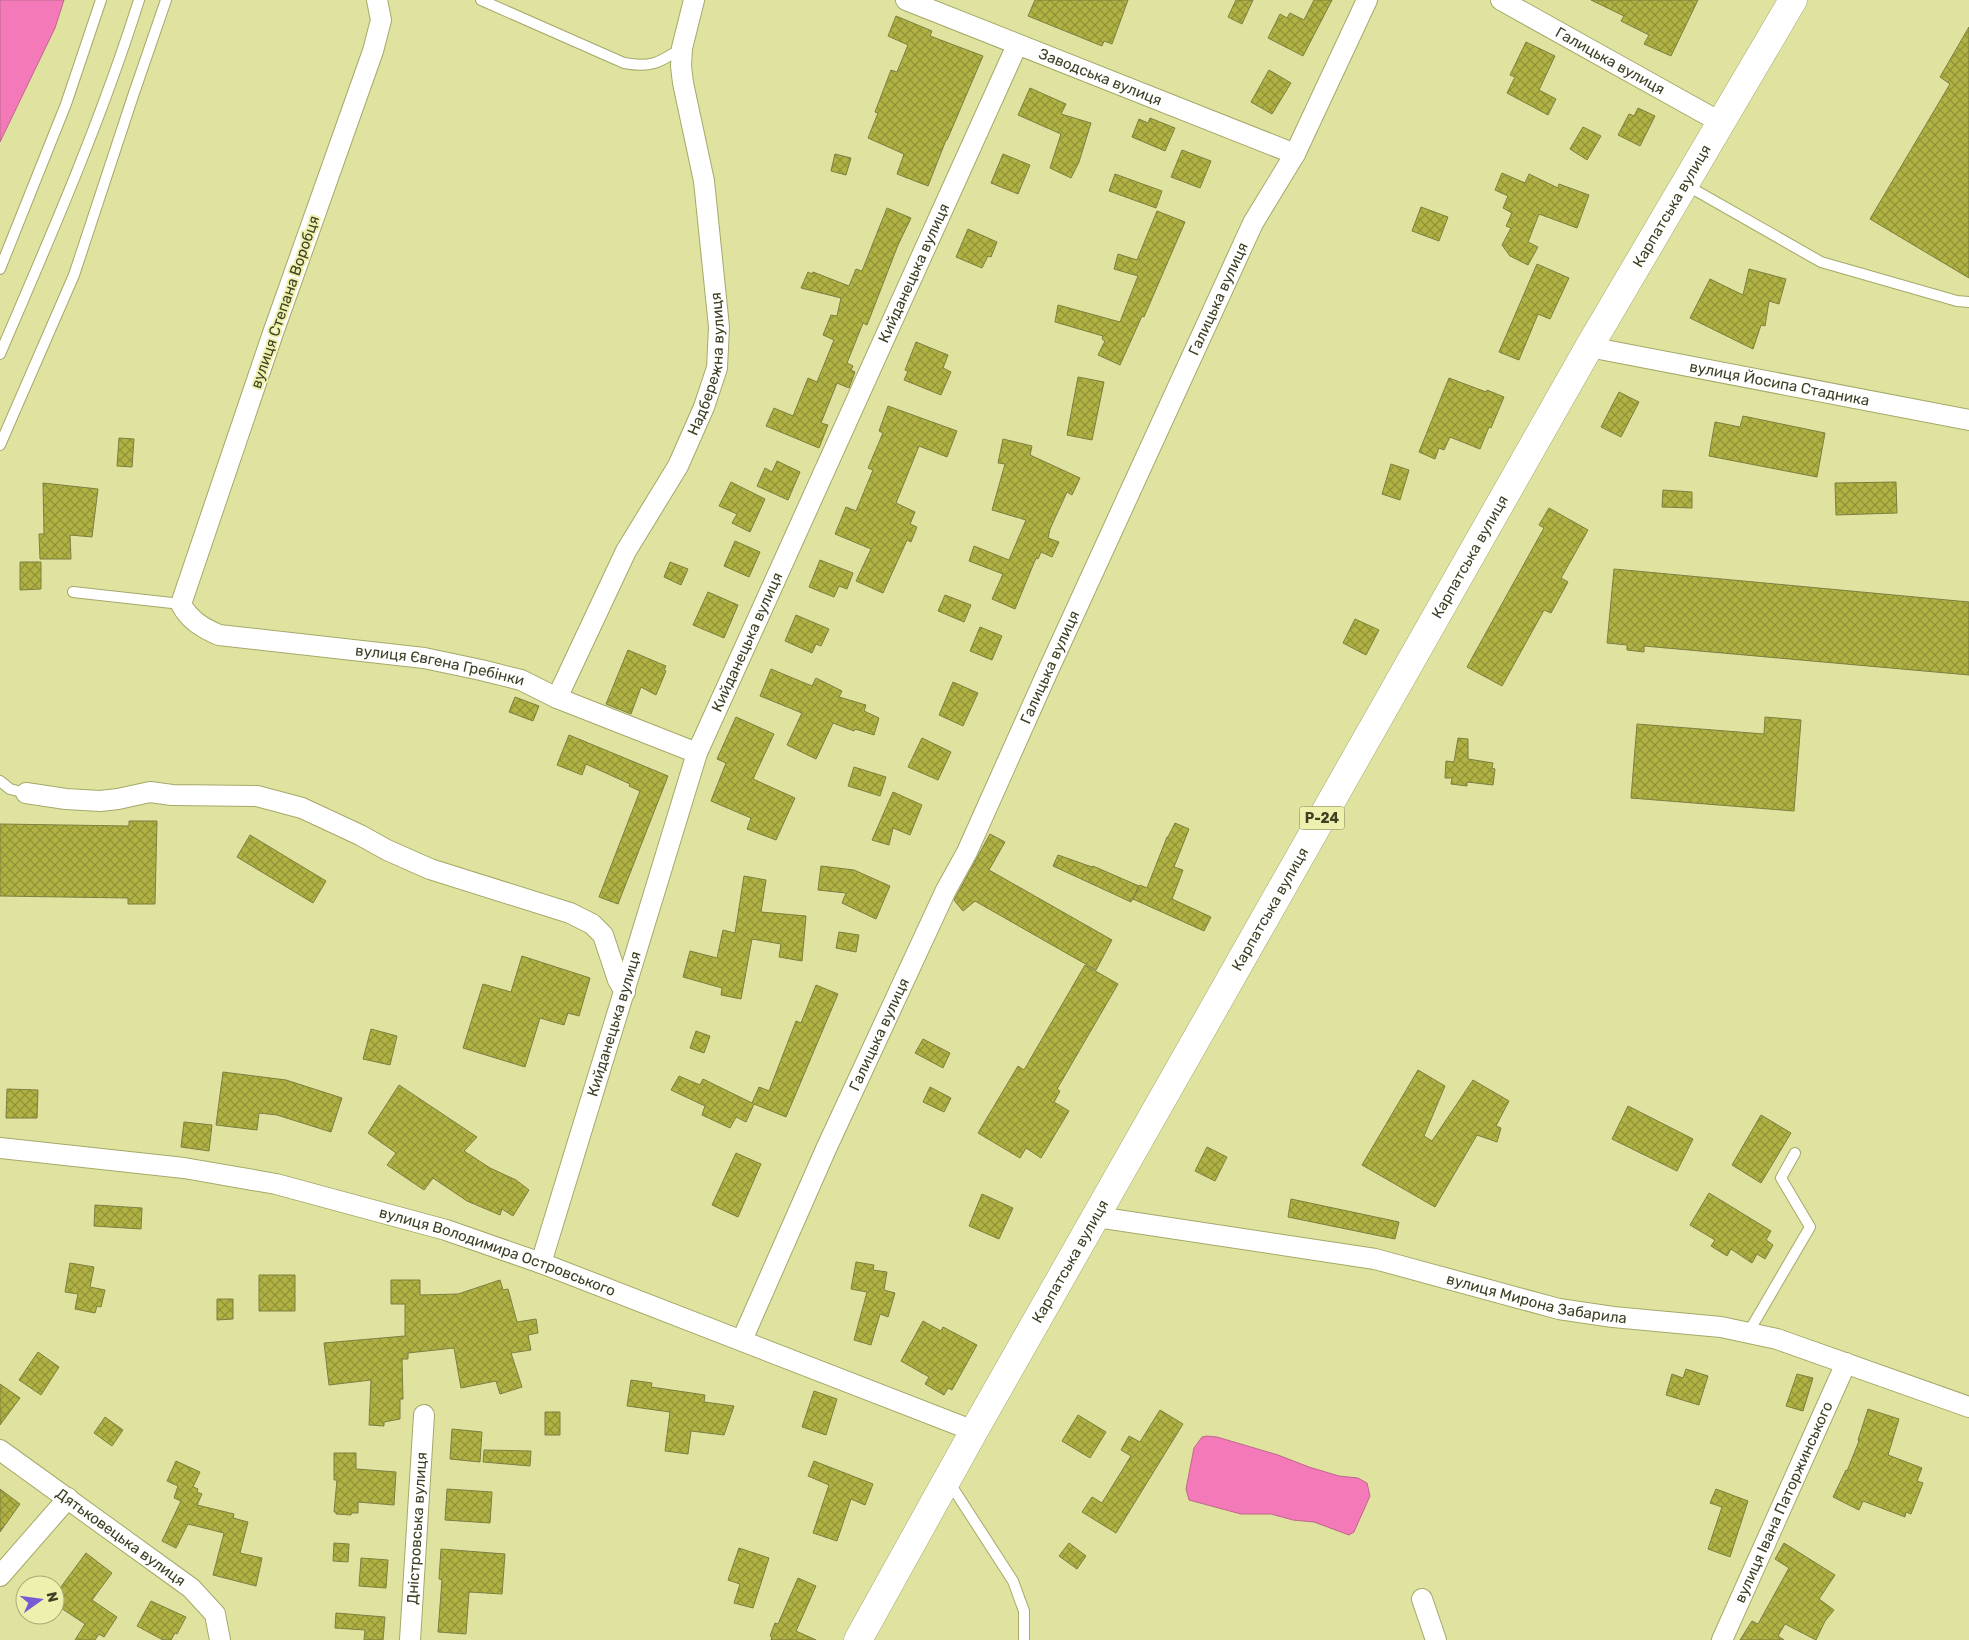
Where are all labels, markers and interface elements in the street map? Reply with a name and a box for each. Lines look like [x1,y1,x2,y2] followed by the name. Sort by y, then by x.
[1552,23,1668,98] street label: Галицька вулиця
[1036,44,1165,109] street label: Заводська вулиця
[1629,141,1715,270] street label: Карпатська вулиця
[875,201,953,346] street label: Кийданецька вулиця
[247,213,323,391] street label: вулиця Степана Воробця
[1185,240,1252,358] street label: Галицька вулиця
[684,291,728,438] street label: Надбережна вулиця
[1688,358,1871,410] street label: вулиця Йосипа Стадника
[1428,492,1512,622] street label: Карпатська вулиця
[708,570,786,715] street label: Кийданецька вулиця
[1016,608,1083,727] street label: Галицька вулиця
[354,641,526,690] street label: вулиця Євгена Гребінки
[1300,806,1344,830] road number: Р-24
[1228,844,1312,974] street label: Карпатська вулиця
[583,949,645,1099] street label: Кийданецька вулиця
[845,975,913,1094] street label: Галицька вулиця
[1028,1197,1112,1326] street label: Карпатська вулиця
[377,1203,618,1300] street label: вулиця Володимира Островського
[1445,1270,1628,1327] street label: вулиця Мирона Забарила
[1731,1399,1837,1606] street label: вулиця Івана Паторжинського
[403,1451,431,1605] street label: Дністровська вулиця
[52,1484,189,1590] street label: Дятьковецька вулиця
[15,1575,65,1625] north arrow
[43,1590,62,1604] text: N

